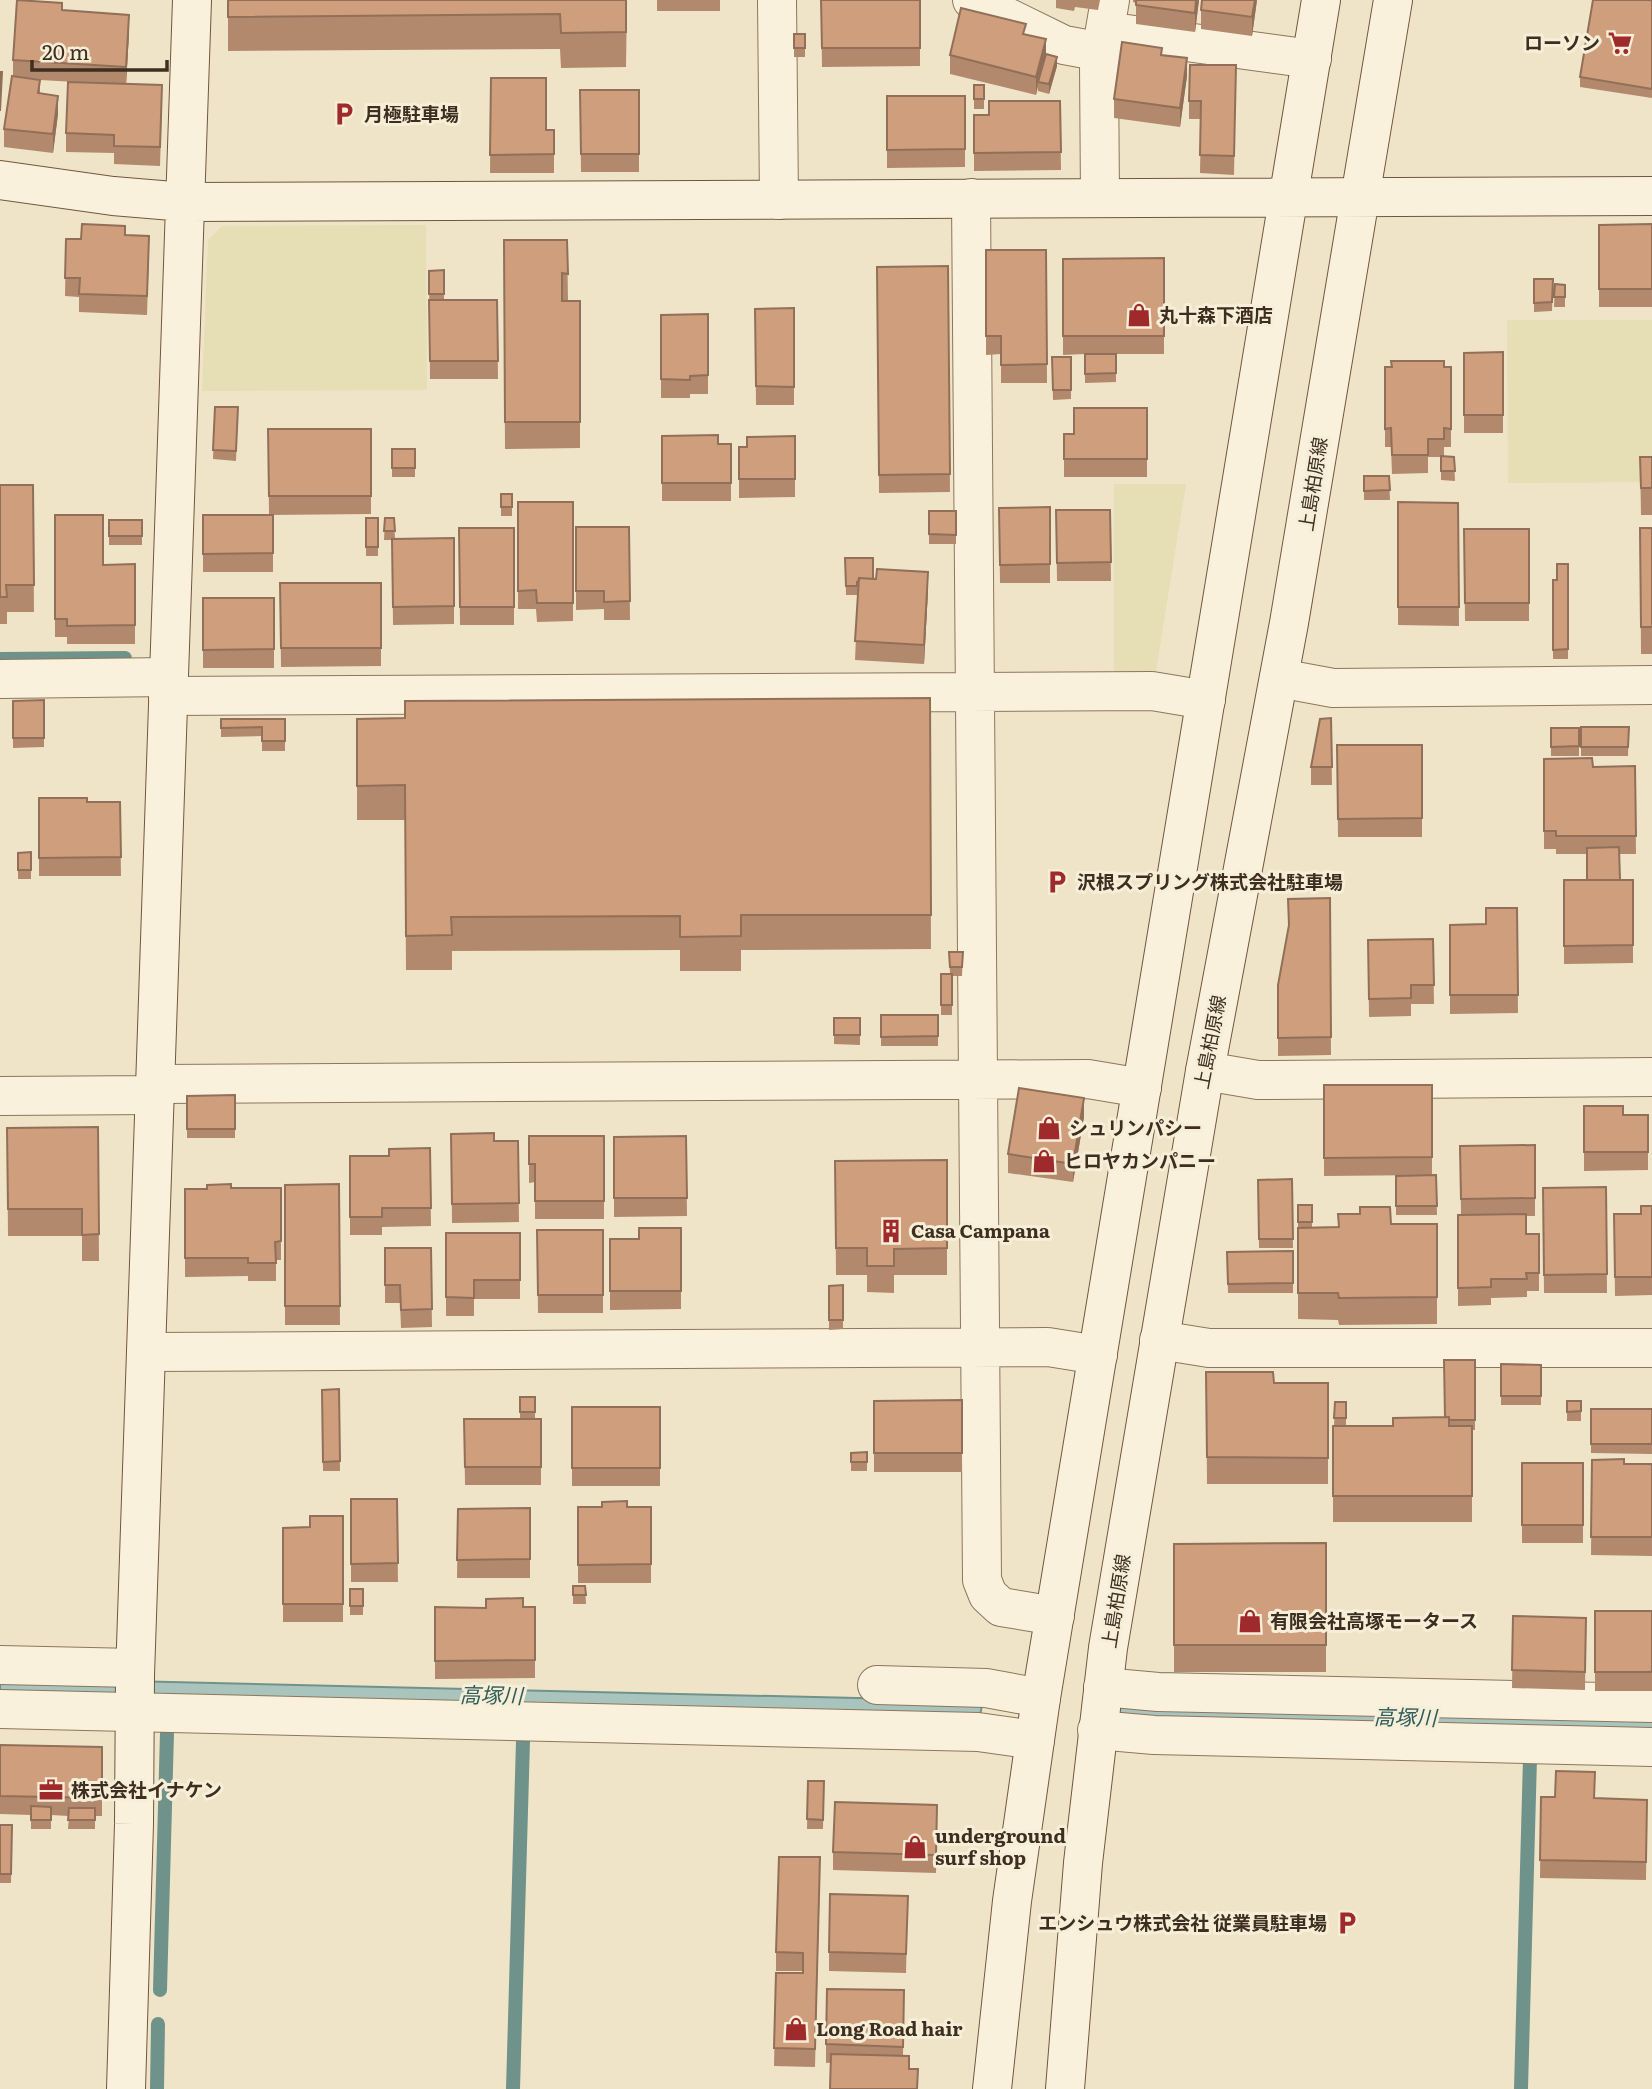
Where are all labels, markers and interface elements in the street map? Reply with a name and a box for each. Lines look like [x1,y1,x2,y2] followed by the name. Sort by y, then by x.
[32,28,166,72] scale bar
[1524,28,1600,56] place label: ローソン
[1606,29,1634,57] supermarket icon: ローソン
[42,35,89,66] text: 20 m
[364,99,459,127] place label: 月極駐車場
[330,100,358,128] parking icon: 月極駐車場
[1159,300,1273,328] place label: 丸十森下酒店
[1125,301,1153,329] shop icon: 丸十森下酒店
[1291,435,1333,533] street label: 上島柏原線
[1077,867,1343,895] place label: 沢根スプリング株式会社駐車場
[1043,868,1071,896] parking icon: 沢根スプリング株式会社駐車場
[1186,993,1232,1091] street label: 上島柏原線
[1069,1113,1202,1141] place label: シュリンパシー
[1035,1114,1063,1142] shop icon: シュリンパシー
[1064,1146,1216,1174] place label: ヒロヤカンパニー
[1030,1147,1058,1175] shop icon: ヒロヤカンパニー
[911,1216,1050,1244] place label: Casa Campana
[877,1217,905,1245] building icon: Casa Campana
[1094,1552,1136,1650] street label: 上島柏原線
[1270,1606,1478,1634] place label: 有限会社高塚モータース
[1236,1607,1264,1635] shop icon: 有限会社高塚モータース
[459,1677,525,1710] water label: 高塚川
[1373,1699,1439,1732] water label: 高塚川
[71,1775,222,1803] place label: 株式会社イナケン
[37,1776,65,1804] office icon: 株式会社イナケン
[935,1821,1066,1871] place label: underground surf shop
[901,1833,929,1861] shop icon: underground surf shop
[1038,1908,1327,1936] place label: エンシュウ株式会社 従業員駐車場
[1333,1909,1361,1937] parking icon: エンシュウ株式会社 従業員駐車場
[816,2014,963,2042] place label: Long Road hair
[782,2015,810,2043] shop icon: Long Road hair

